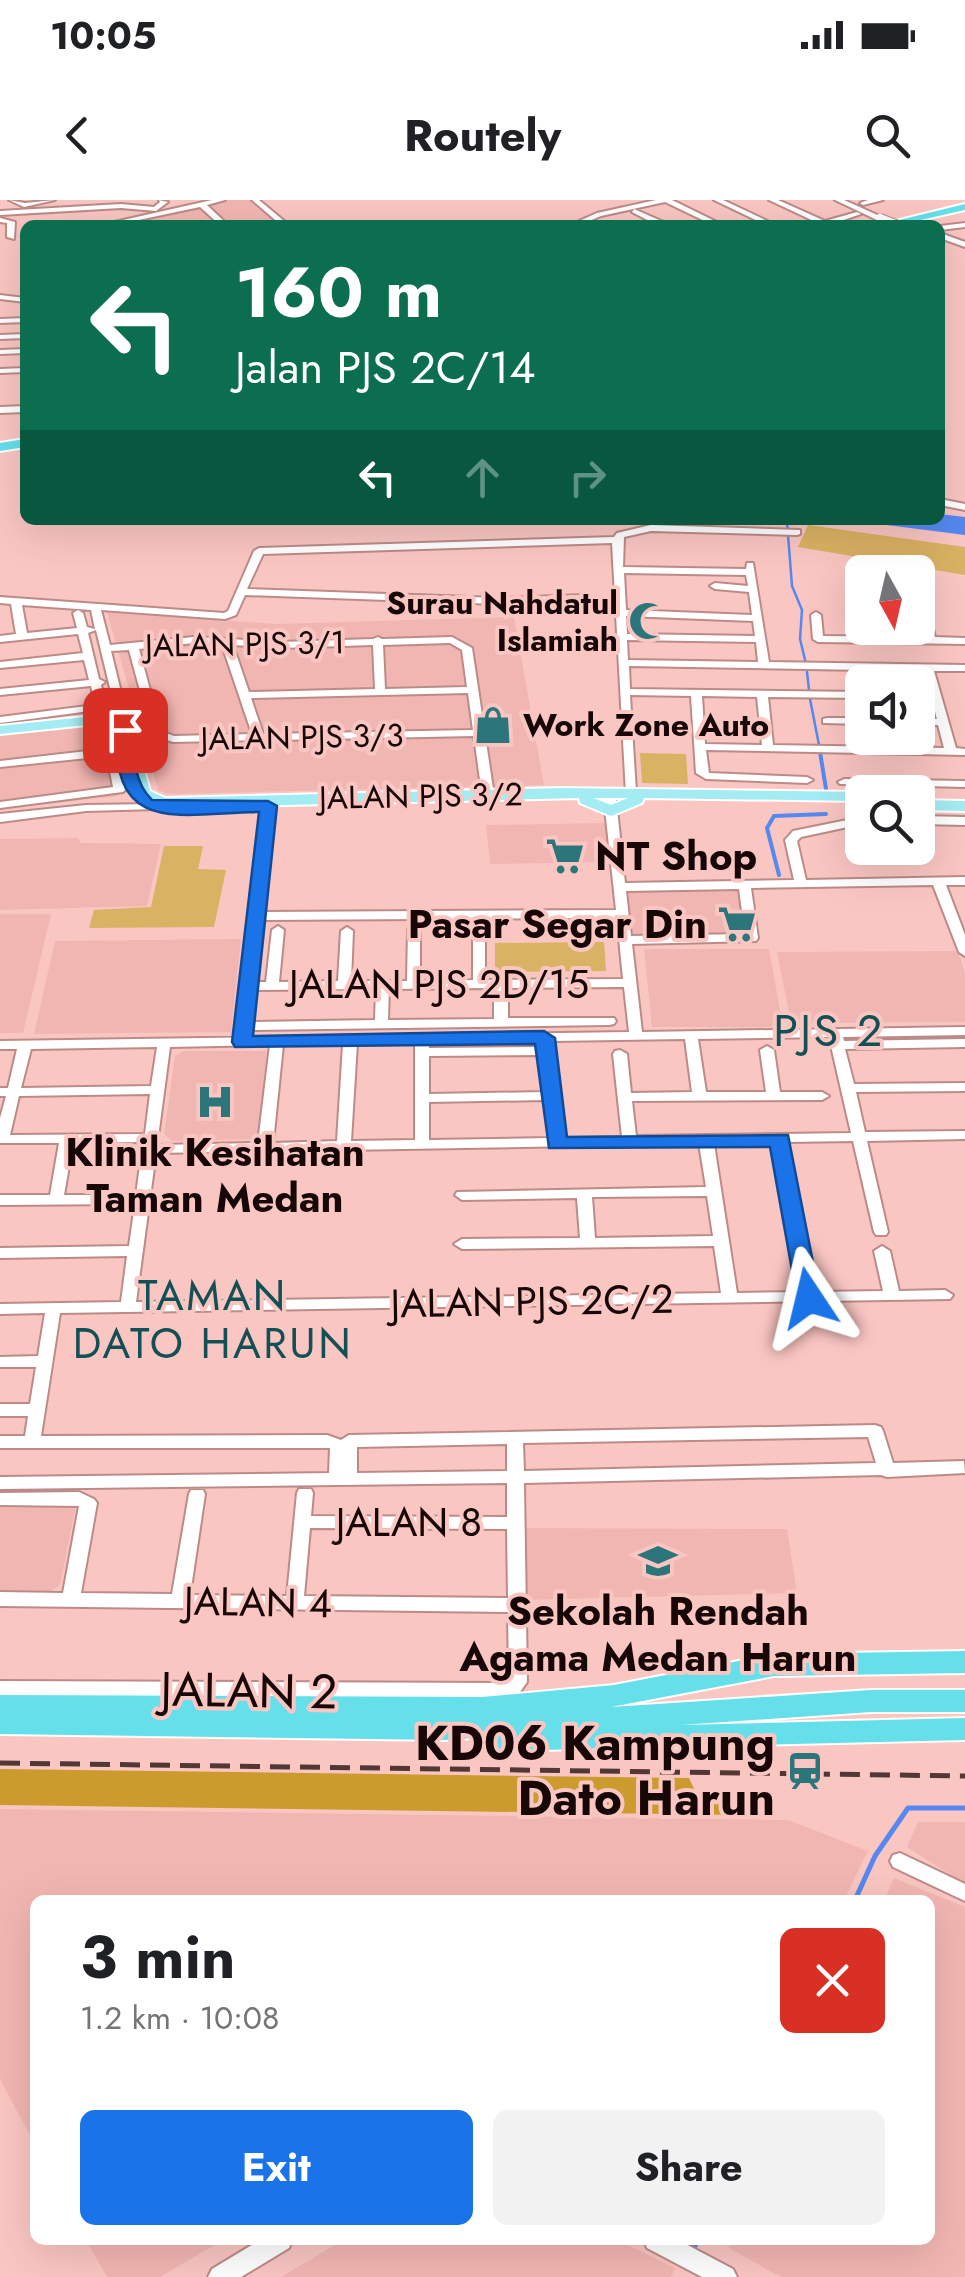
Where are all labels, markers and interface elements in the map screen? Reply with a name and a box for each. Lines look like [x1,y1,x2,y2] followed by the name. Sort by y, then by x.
[50,8,156,63] text: 10:05
[404,103,561,168] text: Routely
[50,108,105,163] icon: back
[860,108,915,163] icon: search
[235,242,442,343] text: 160 m
[70,260,200,390] icon: left
[235,335,536,400] text: Jalan PJS 2C/14
[350,450,405,505] icon: left
[455,450,510,505] icon: ahead
[560,450,615,505] icon: right
[845,555,935,645] north arrow
[845,555,935,865] map controls
[386,580,618,663] place label: Surau Nahdatul Islamiah
[627,600,669,642] mosque icon: Surau Nahdatul Islamiah
[141,619,345,669] street label: JALAN PJS 3/1
[845,665,935,755] button: sound
[83,688,168,773] pin
[523,702,769,748] place label: Work Zone Auto
[98,703,153,758] icon: arrive
[472,704,514,746] shop icon: Work Zone Auto
[196,712,404,762] street label: JALAN PJS 3/3
[315,771,523,821] street label: JALAN PJS 3/2
[845,775,935,865] button: search
[595,827,757,885] place label: NT Shop
[544,835,586,877] supermarket icon: NT Shop
[408,895,707,953] place label: Pasar Segar Din
[716,903,758,945] supermarket icon: Pasar Segar Din
[284,955,589,1013] street label: JALAN PJS 2D/15
[773,998,885,1063] district label: PJS 2
[194,1081,236,1123] hospital icon: Klinik Kesihatan Taman Medan
[65,1123,365,1227] place label: Klinik Kesihatan Taman Medan
[757,1246,861,1350] position arrow
[73,1265,353,1374] district label: TAMAN DATO HARUN
[385,1270,674,1333] street label: JALAN PJS 2C/2
[331,1493,482,1551] street label: JALAN 8
[637,1540,679,1582] school or university icon: Sekolah Rendah Agama Medan Harun
[179,1572,332,1632] street label: JALAN 4
[459,1582,856,1686] place label: Sekolah Rendah Agama Medan Harun
[154,1654,338,1727] street label: JALAN 2
[415,1709,775,1833] place label: KD06 Kampung Dato Harun
[784,1750,826,1792] station icon: KD06 Kampung Dato Harun
[80,1914,236,2001] text: 3 min
[780,1928,885,2033] button: close
[80,1995,280,2041] text: 1.2 km · 10:08
[80,2110,473,2225] button: Exit
[493,2110,885,2225] button: Share

